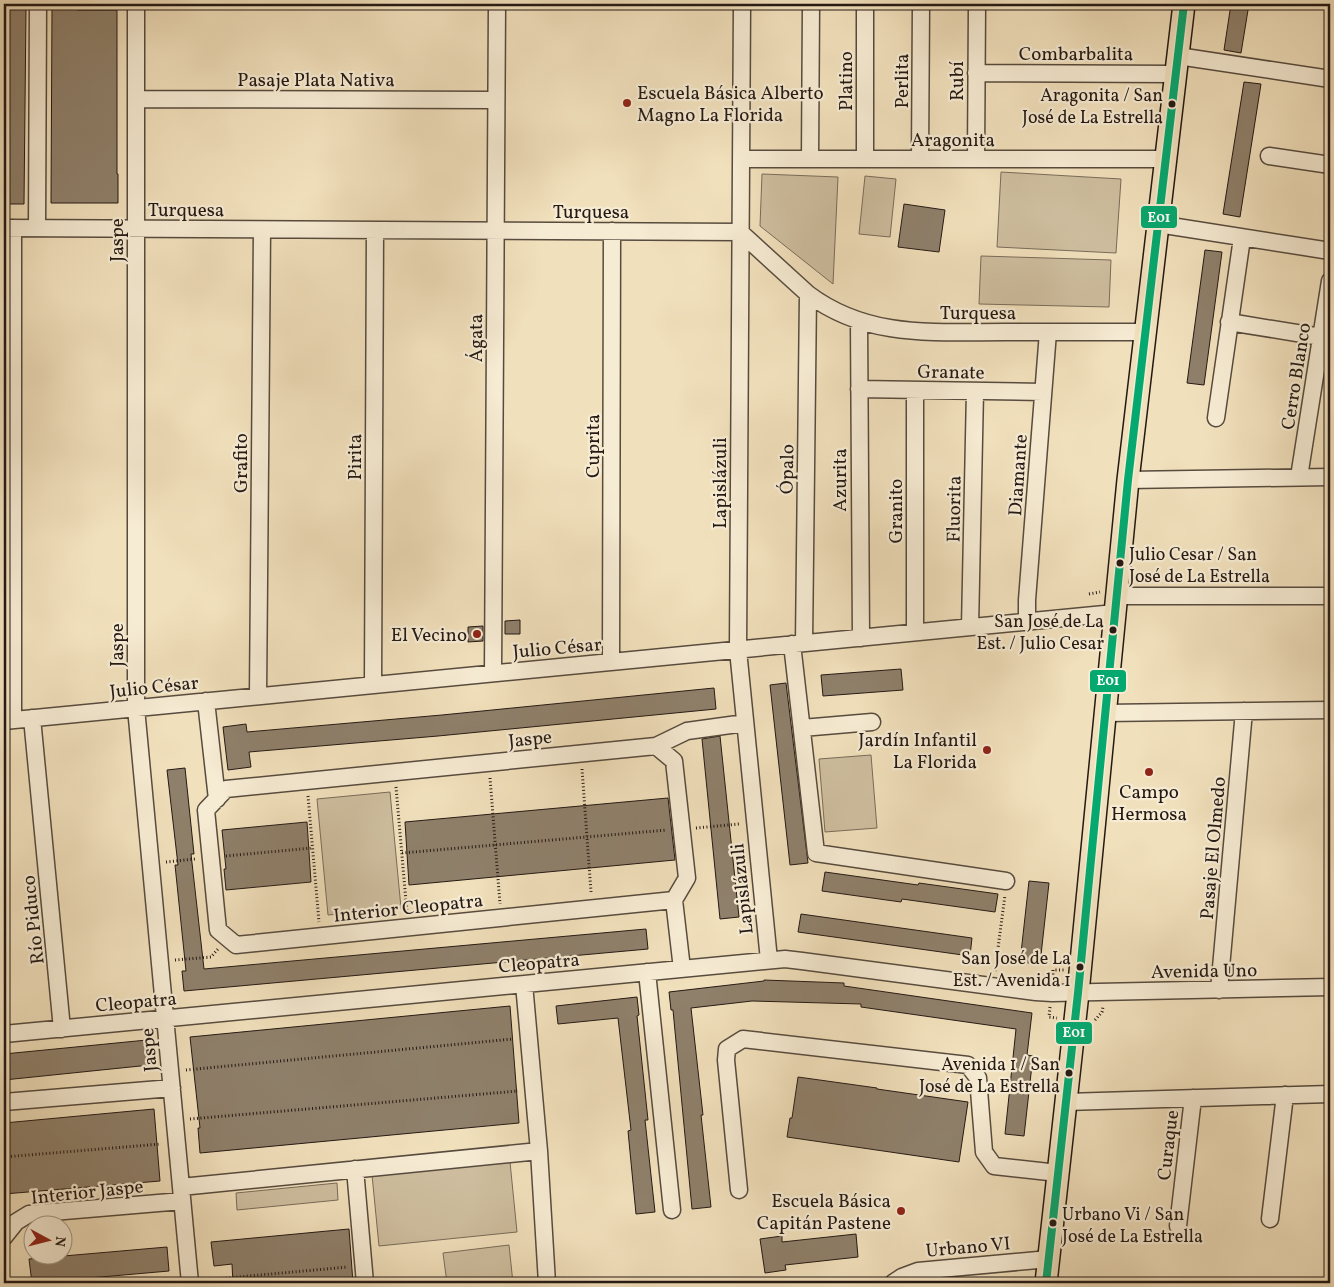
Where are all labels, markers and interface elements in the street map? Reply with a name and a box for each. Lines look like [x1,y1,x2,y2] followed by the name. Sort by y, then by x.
[1019,42,1133,68] street label: Combarbalita
[834,51,860,111] street label: Platino
[890,53,916,109] street label: Perlita
[945,61,971,101] street label: Rubí
[237,68,395,94] street label: Pasaje Plata Nativa
[637,81,824,129] place label: Escuela Básica Alberto Magno La Florida
[1022,84,1163,131] place label: Aragonita / San José de La Estrella
[621,97,633,109] marker: Escuela Básica Alberto Magno La Florida
[1167,99,1177,109] marker: Aragonita / San José de La Estrella
[911,128,995,154] street label: Aragonita
[148,198,224,224] street label: Turquesa
[553,200,629,226] street label: Turquesa
[1140,205,1178,229] line badge: E01
[1147,209,1171,228] text: E01
[105,218,131,262] street label: Jaspe
[940,301,1016,327] street label: Turquesa
[464,314,490,362] street label: Ágata
[1276,321,1318,432] street label: Cerro Blanco
[917,359,985,387] street label: Granate
[581,414,607,478] street label: Cuprita
[229,433,255,493] street label: Grafito
[1003,433,1035,517] street label: Diamante
[343,434,369,480] street label: Pirita
[708,437,734,529] street label: Lapislázuli
[775,444,801,494] street label: Ópalo
[828,448,854,512] street label: Azurita
[941,475,969,543] street label: Fluorita
[884,479,910,543] street label: Granito
[1129,543,1270,590] place label: Julio Cesar / San José de La Estrella
[1115,558,1125,568] marker: Julio Cesar / San José de La Estrella
[977,610,1104,657] place label: San José de La Est. / Julio Cesar
[105,623,131,667] street label: Jaspe
[391,623,467,649] place label: El Vecino
[1108,625,1118,635] marker: San José de La Est. / Julio Cesar
[471,628,483,640] marker: El Vecino
[512,632,603,666] street label: Julio César
[1089,669,1127,693] line badge: E01
[108,670,200,706] street label: Julio César
[1096,672,1120,691] text: E01
[507,725,553,755] street label: Jaspe
[858,728,977,776] place label: Jardín Infantil La Florida
[981,744,993,756] marker: Jardín Infantil La Florida
[1143,766,1155,778] marker: Campo Hermosa
[1195,776,1233,921] street label: Pasaje El Olmedo
[1111,780,1187,828] place label: Campo Hermosa
[725,842,761,936] street label: Lapislázuli
[16,874,52,966] street label: Río Piduco
[332,888,484,930] street label: Interior Cleopatra
[498,947,581,980] street label: Cleopatra
[953,947,1071,994] place label: San José de La Est. / Avenida 1
[1151,958,1257,986] street label: Avenida Uno
[1075,962,1085,972] marker: San José de La Est. / Avenida 1
[95,986,178,1019] street label: Cleopatra
[1055,1021,1093,1045] line badge: E01
[1062,1024,1086,1043] text: E01
[135,1027,165,1073] street label: Jaspe
[919,1053,1060,1100] place label: Avenida 1 / San José de La Estrella
[1064,1068,1074,1078] marker: Avenida 1 / San José de La Estrella
[1152,1109,1186,1182] street label: Curaque
[30,1174,145,1212] street label: Interior Jaspe
[757,1189,891,1237] place label: Escuela Básica Capitán Pastene
[1062,1203,1203,1250] place label: Urbano Vi / San José de La Estrella
[895,1205,907,1217] marker: Escuela Básica Capitán Pastene
[22,1214,72,1264] north arrow
[1048,1218,1058,1228] marker: Urbano Vi / San José de La Estrella
[925,1231,1012,1265] street label: Urbano VI
[49,1235,69,1248] text: N

